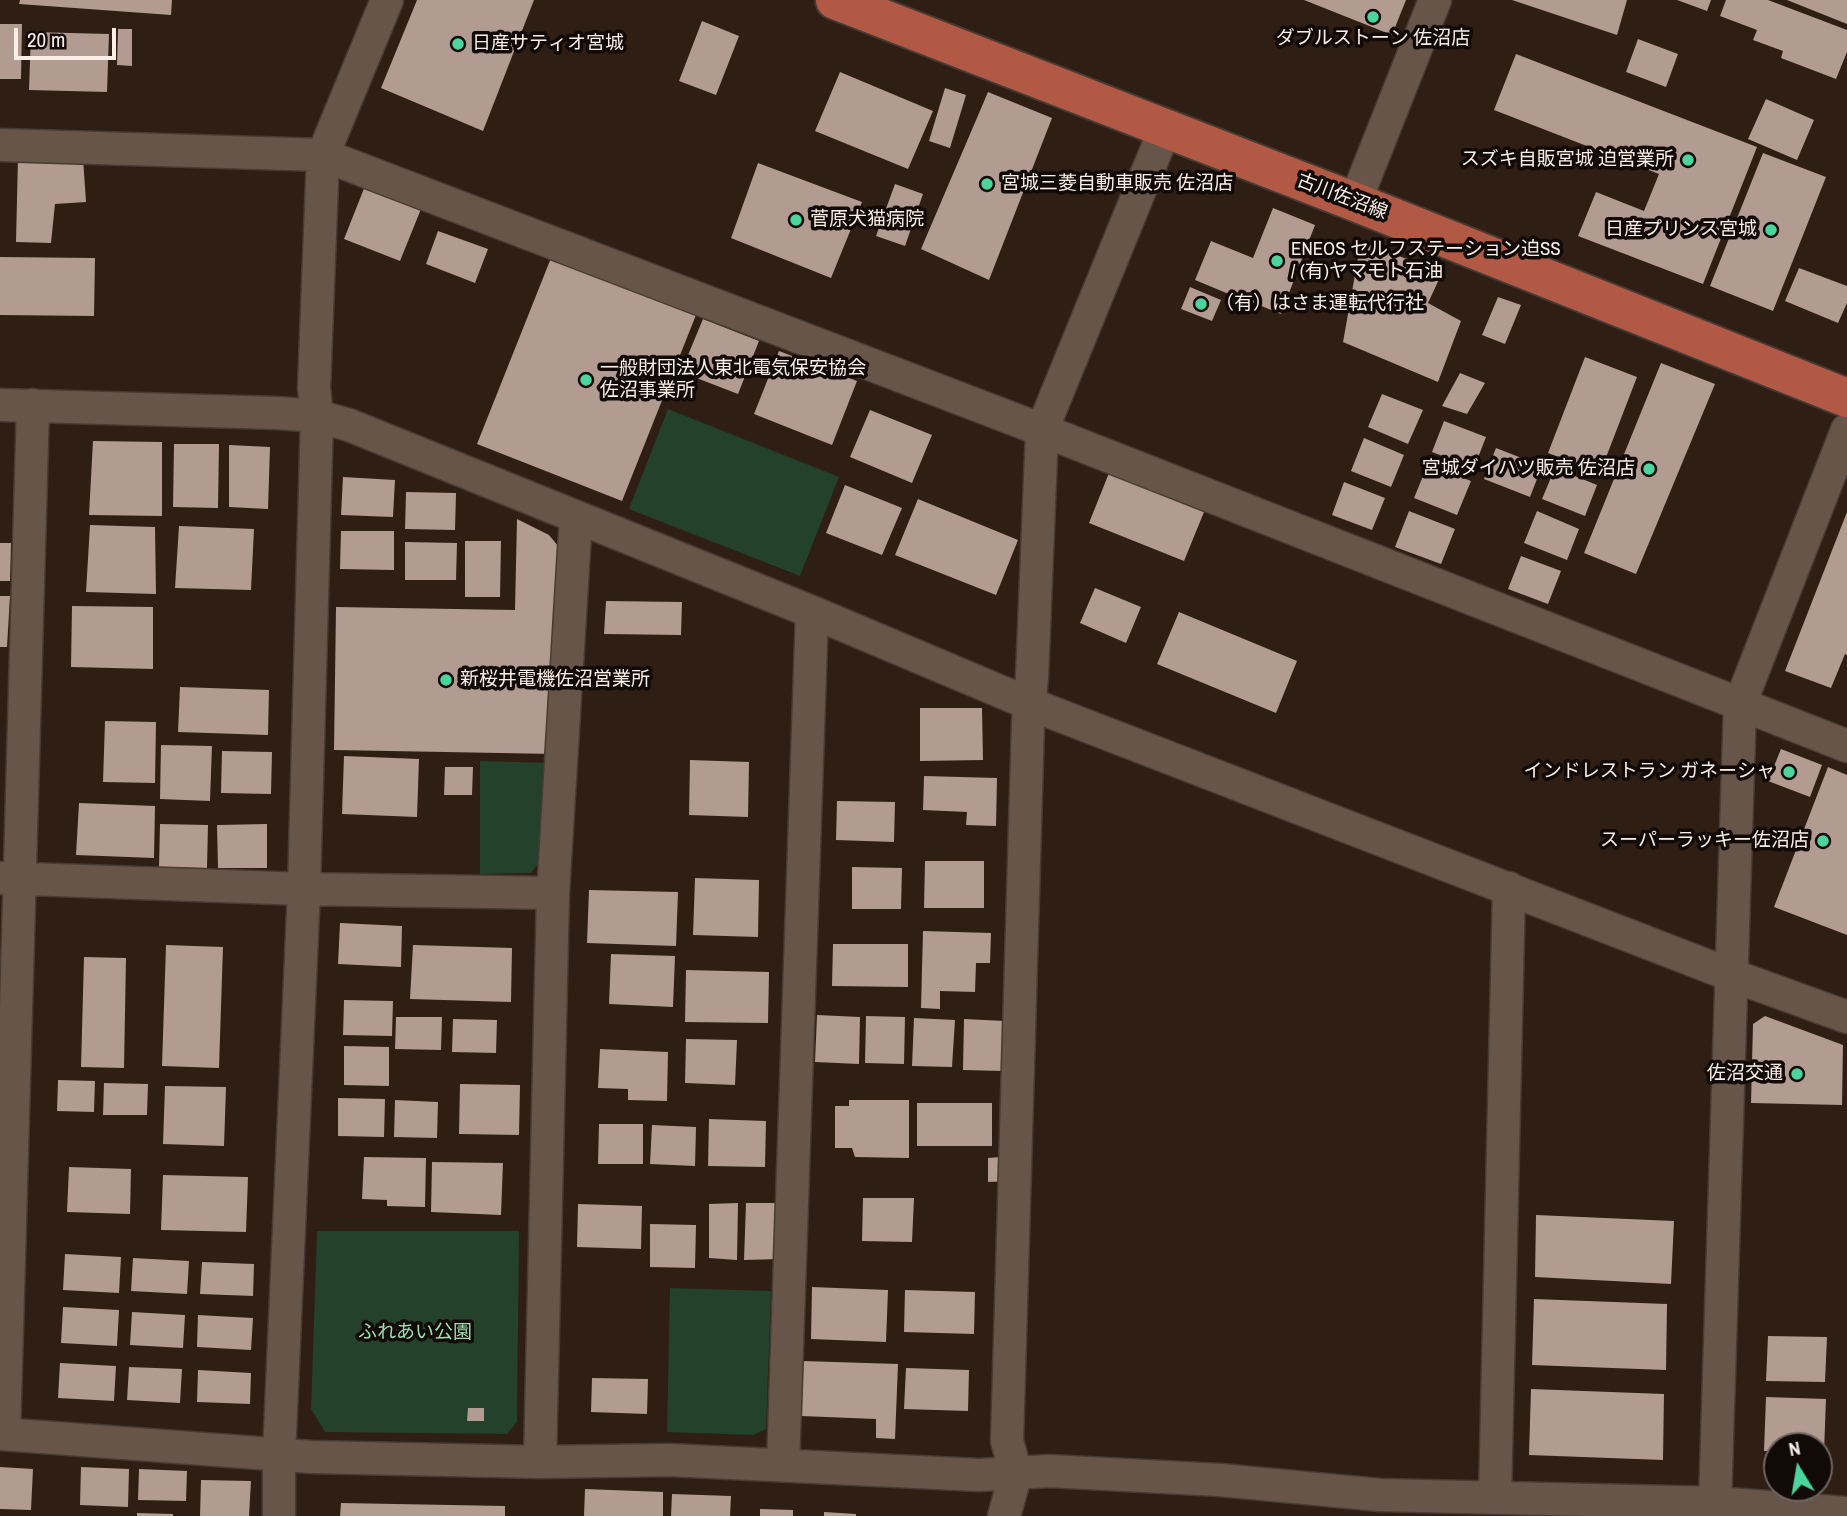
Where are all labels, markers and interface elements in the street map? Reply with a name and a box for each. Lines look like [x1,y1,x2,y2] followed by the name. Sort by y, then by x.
[1365,9,1381,25] marker: ダブルストーン 佐沼店
[18,14,119,58] scale bar
[27,25,65,54] text: 20 m
[1276,28,1470,50] place label: ダブルストーン 佐沼店
[472,33,624,55] place label: 日産サティオ宮城
[450,36,466,52] marker: 日産サティオ宮城
[1461,149,1674,171] place label: スズキ自販宮城 迫営業所
[1680,152,1696,168] marker: スズキ自販宮城 迫営業所
[1294,169,1390,225] street label: 古川佐沼線
[1001,173,1233,195] place label: 宮城三菱自動車販売 佐沼店
[979,176,995,192] marker: 宮城三菱自動車販売 佐沼店
[810,209,924,231] place label: 菅原犬猫病院
[788,212,804,228] marker: 菅原犬猫病院
[1605,219,1757,241] place label: 日産プリンス宮城
[1763,222,1779,238] marker: 日産プリンス宮城
[1291,239,1561,283] place label: ENEOS セルフステーション迫SS / (有)ヤマモト石油
[1269,253,1285,269] marker: ENEOS セルフステーション迫SS / (有)ヤマモト石油
[1215,293,1424,315] place label: （有）はさま運転代行社
[1193,296,1209,312] marker: （有）はさま運転代行社
[600,358,866,402] place label: 一般財団法人東北電気保安協会 佐沼事業所
[578,372,594,388] marker: 一般財団法人東北電気保安協会 佐沼事業所
[1422,458,1635,480] place label: 宮城ダイハツ販売 佐沼店
[1641,461,1657,477] marker: 宮城ダイハツ販売 佐沼店
[460,669,650,691] place label: 新桜井電機佐沼営業所
[438,672,454,688] marker: 新桜井電機佐沼営業所
[1524,761,1775,783] place label: インドレストラン ガネーシャ
[1781,764,1797,780] marker: インドレストラン ガネーシャ
[1600,830,1809,852] place label: スーパーラッキー佐沼店
[1815,833,1831,849] marker: スーパーラッキー佐沼店
[1707,1063,1783,1085] place label: 佐沼交通
[1789,1066,1805,1082] marker: 佐沼交通
[358,1322,472,1344] park label: ふれあい公園
[1763,1432,1833,1502] north arrow
[1786,1435,1802,1462] text: N

